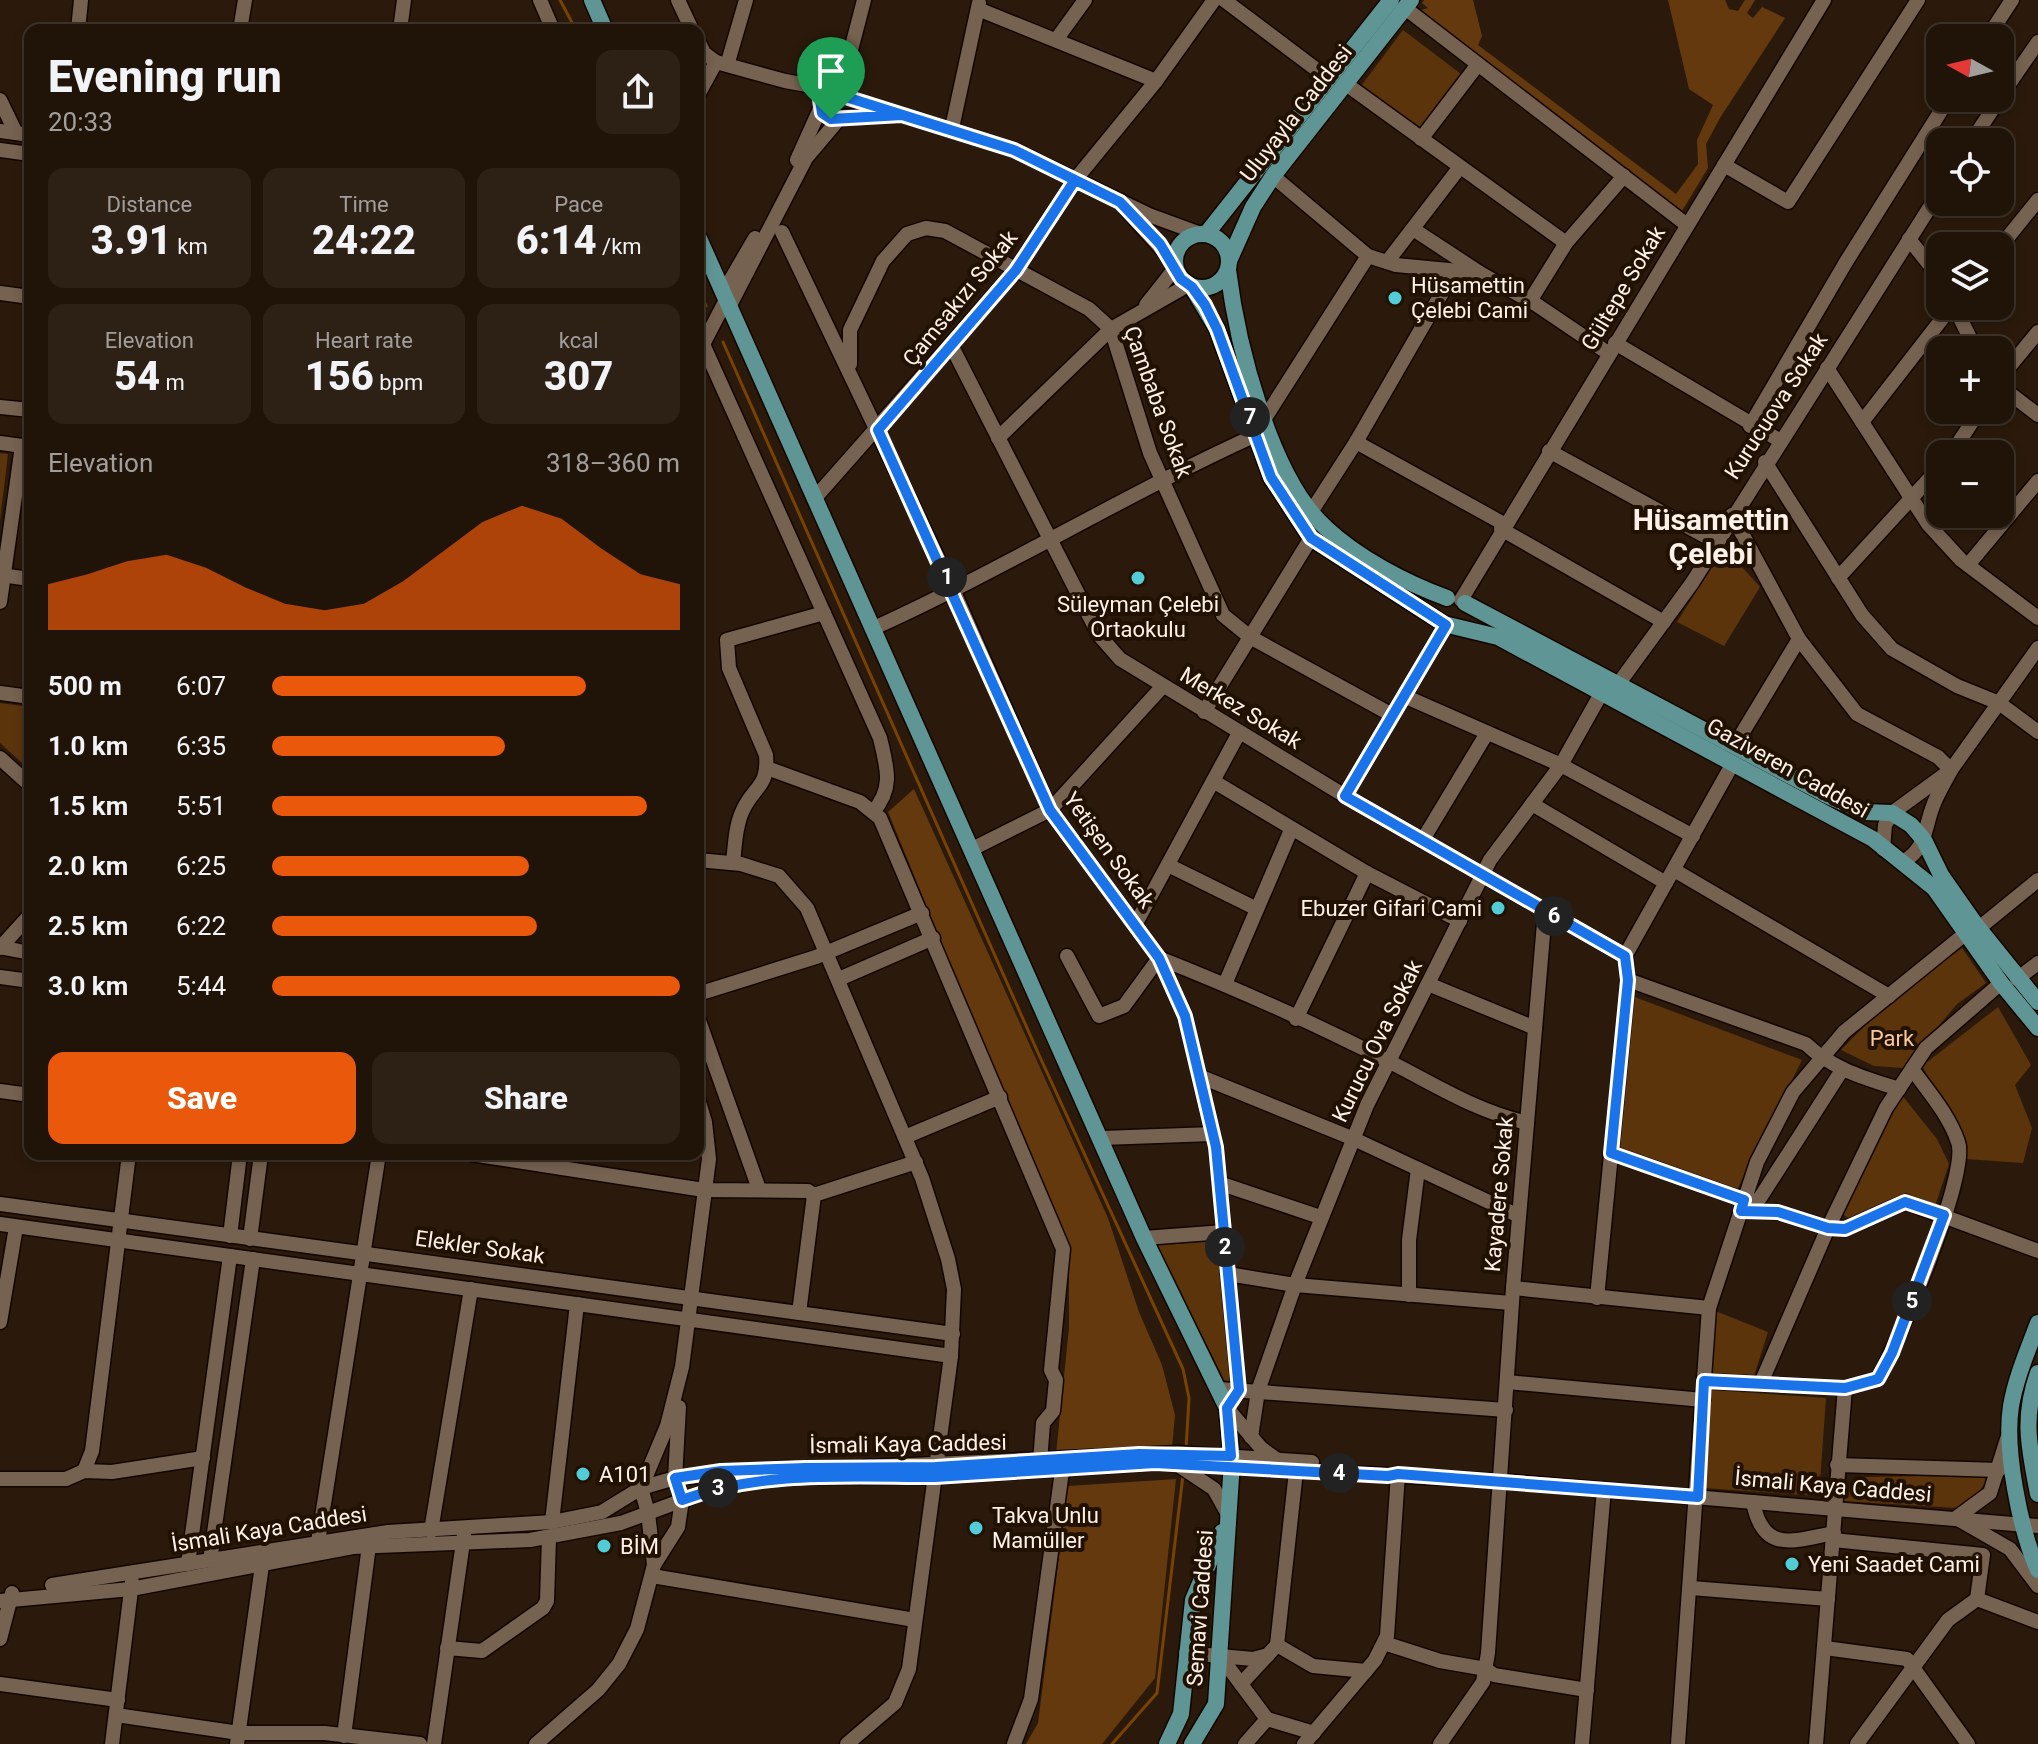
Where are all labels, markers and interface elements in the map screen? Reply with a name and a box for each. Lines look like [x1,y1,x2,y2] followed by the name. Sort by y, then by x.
[1926,24,2014,112] north arrow
[1926,24,2014,528] map controls
[797,37,865,119] pin
[1235,40,1357,186] street label: Uluyayla Caddesi
[809,49,853,93] icon: arrive
[596,50,680,134] button: share
[48,51,282,103] text: Evening run
[48,107,113,137] text: 20:33
[1926,128,2014,216] button: locate
[107,192,192,217] text: Distance
[339,192,389,217] text: Time
[554,192,603,217] text: Pace
[91,217,172,264] text: 3.91
[312,217,416,264] text: 24:22
[516,217,597,264] text: 6:14
[1576,221,1670,355] street label: Gültepe Sokak
[898,225,1023,371] street label: Çamsakızı Sokak
[1926,232,2014,320] button: layers
[172,234,208,259] text: km
[597,234,642,259] text: /km
[1411,273,1528,323] place label: Hüsamettin Çelebi Cami
[1386,289,1404,307] marker: Hüsamettin Çelebi Cami
[1119,323,1197,482] street label: Çambaba Sokak
[105,328,194,353] text: Elevation
[315,328,413,353] text: Heart rate
[559,328,599,353] text: kcal
[1719,328,1833,484] street label: Kurucuova Sokak
[1926,336,2014,424] button: +
[114,353,160,400] text: 54
[305,353,374,400] text: 156
[544,353,613,400] text: 307
[160,370,185,395] text: m
[374,370,423,395] text: bpm
[1230,397,1270,437] pin: 7
[1244,404,1256,429] text: 7
[1926,440,2014,528] button: −
[48,448,153,478] text: Elevation
[546,448,680,478] text: 318–360 m
[1633,502,1789,571] district label: Hüsamettin Çelebi
[927,557,967,597] pin: 1
[941,564,953,589] text: 1
[1129,569,1147,587] marker: Süleyman Çelebi Ortaokulu
[1057,592,1219,642] place label: Süleyman Çelebi Ortaokulu
[1176,662,1307,754] street label: Merkez Sokak
[48,671,122,701] text: 500 m
[176,671,226,701] text: 6:07
[1703,713,1873,823] street label: Gaziveren Caddesi
[48,731,128,761] text: 1.0 km
[176,731,226,761] text: 6:35
[1059,787,1160,914] street label: Yetişen Sokak
[48,791,128,821] text: 1.5 km
[176,791,226,821] text: 5:51
[48,851,128,881] text: 2.0 km
[176,851,226,881] text: 6:25
[1301,896,1482,921] place label: Ebuzer Gifari Cami
[1534,896,1574,936] pin: 6
[1489,899,1507,917] marker: Ebuzer Gifari Cami
[1548,903,1560,928] text: 6
[48,911,128,941] text: 2.5 km
[176,911,226,941] text: 6:22
[1327,955,1427,1126] street label: Kurucu Ova Sokak
[48,971,128,1001] text: 3.0 km
[176,971,226,1001] text: 5:44
[1870,1026,1915,1051] park label: Park
[48,1052,356,1144] button: Save
[372,1052,680,1144] button: Share
[1480,1114,1518,1273] street label: Kayadere Sokak
[414,1226,547,1269] street label: Elekler Sokak
[1205,1227,1245,1267] pin: 2
[1219,1234,1231,1259] text: 2
[1892,1281,1932,1321] pin: 5
[1906,1288,1918,1313] text: 5
[809,1430,1007,1458] street label: İsmali Kaya Caddesi
[1319,1453,1359,1493] pin: 4
[1333,1460,1345,1485] text: 4
[599,1462,650,1487] place label: A101
[574,1465,592,1483] marker: A101
[1734,1465,1932,1507] street label: İsmali Kaya Caddesi
[698,1468,738,1508] pin: 3
[712,1475,724,1500] text: 3
[170,1501,368,1557] street label: İsmali Kaya Caddesi
[992,1503,1099,1553] place label: Takva Unlu Mamüller
[967,1519,985,1537] marker: Takva Unlu Mamüller
[1182,1529,1218,1687] street label: Semavi Caddesi
[620,1534,659,1559] place label: BİM
[595,1537,613,1555] marker: BİM
[1808,1552,1980,1577] place label: Yeni Saadet Cami
[1783,1555,1801,1573] marker: Yeni Saadet Cami

